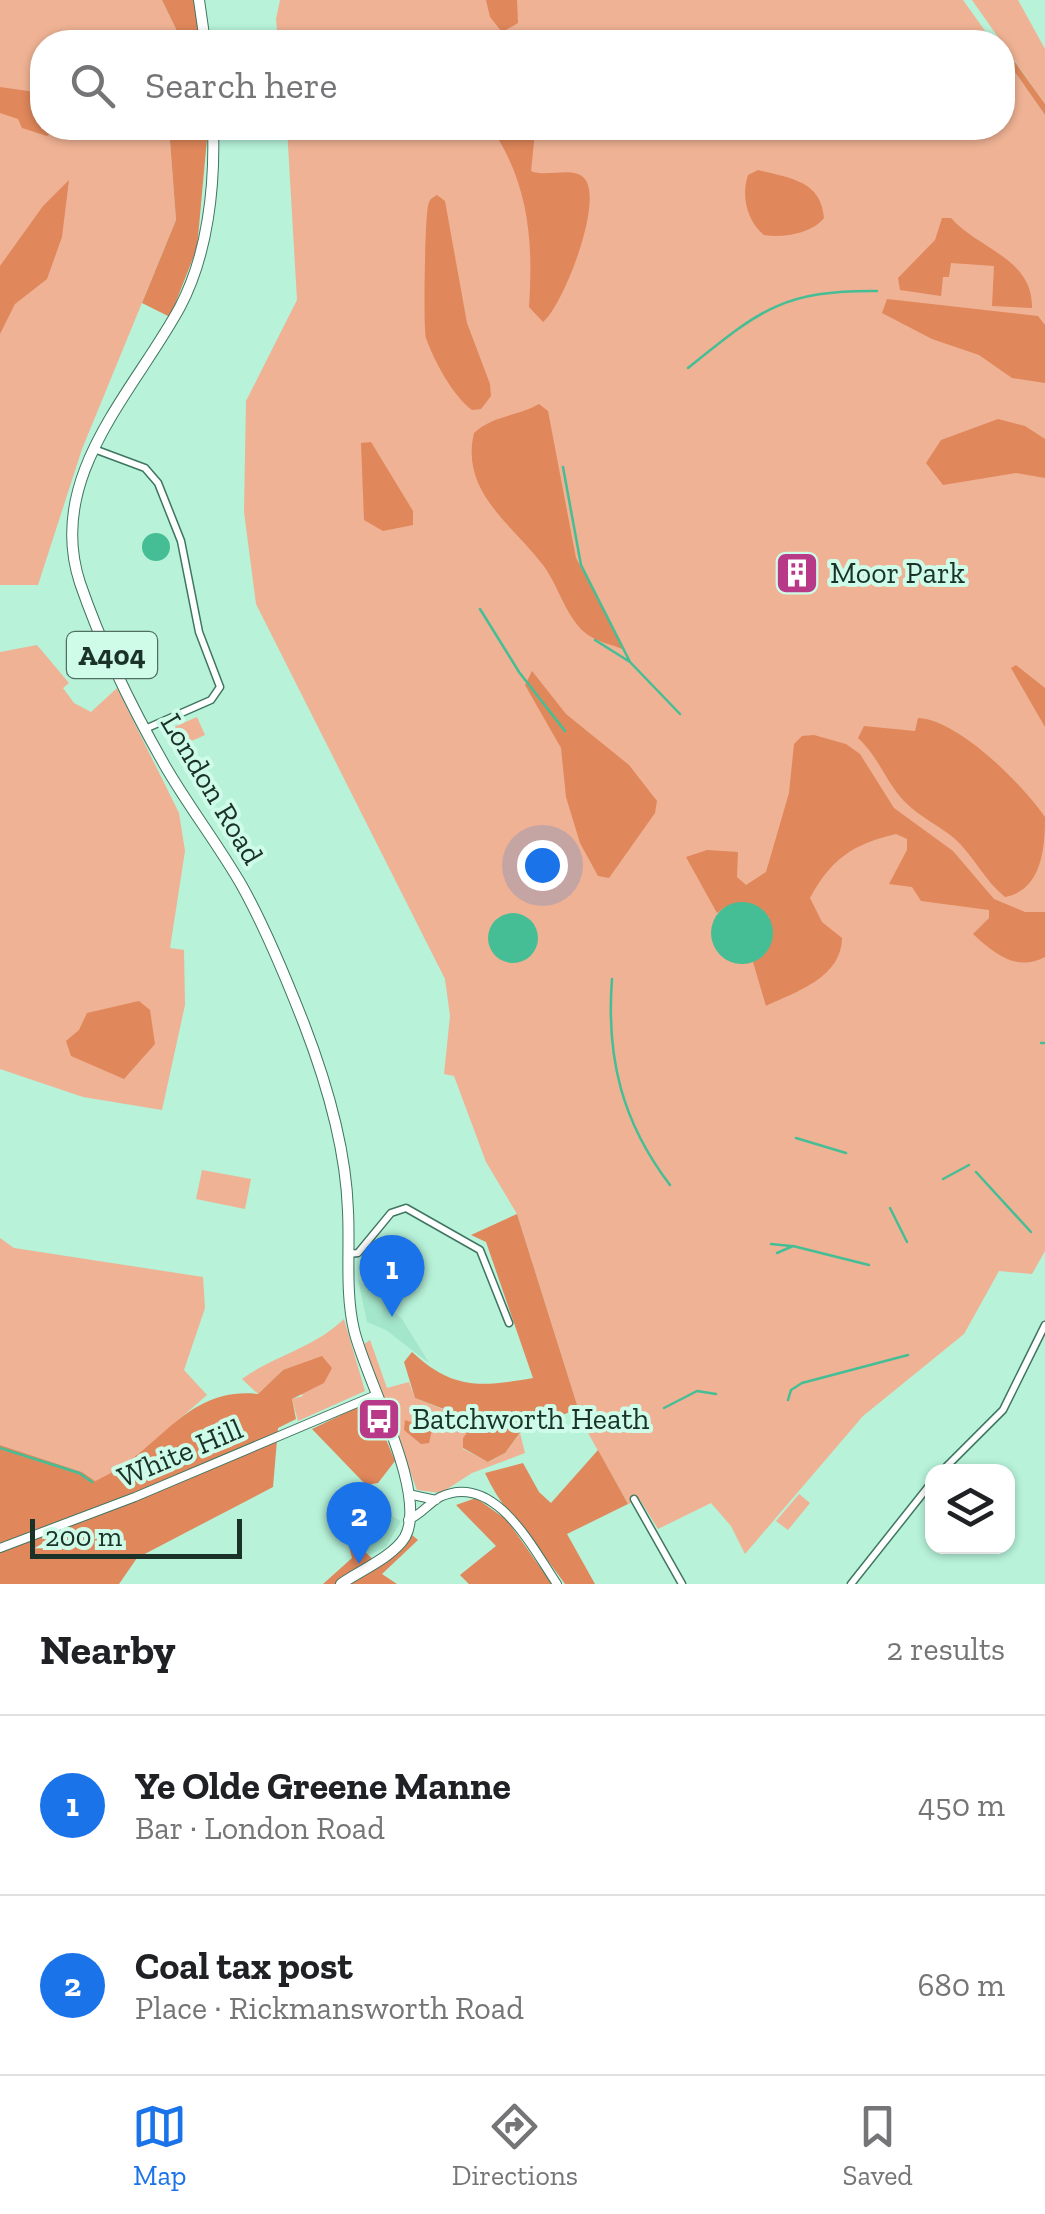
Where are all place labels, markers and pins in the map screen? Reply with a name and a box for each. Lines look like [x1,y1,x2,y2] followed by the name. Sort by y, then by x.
[774,550,820,596] building icon: Moor Park
[830,555,965,591] place label: Moor Park
[360,1234,424,1317] pin: 1
[356,1396,402,1442] bus stop icon: Batchworth Heath
[412,1401,650,1437] place label: Batchworth Heath
[326,1482,392,1564] pin: 2

